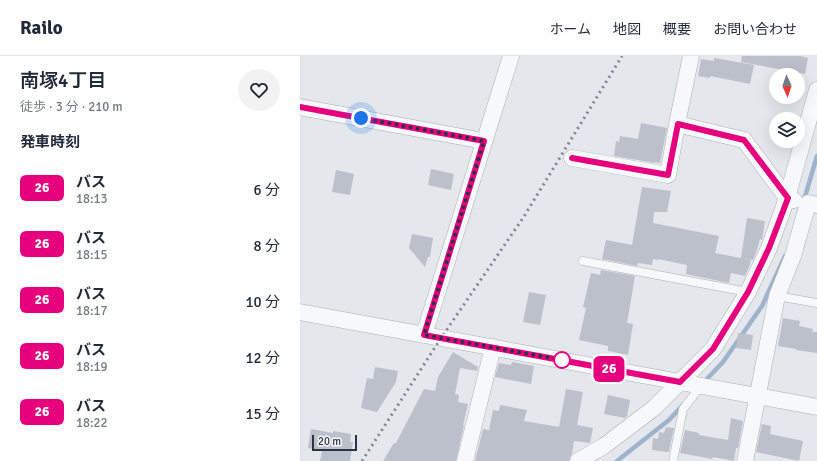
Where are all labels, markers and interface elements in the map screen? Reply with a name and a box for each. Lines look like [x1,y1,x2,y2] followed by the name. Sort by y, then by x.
[20,16,63,40] text: Railo
[549,21,591,38] text: ホーム
[613,21,641,38] text: 地図
[663,21,691,38] text: 概要
[713,21,797,38] text: お問い合わせ
[769,68,805,104] north arrow
[769,68,805,148] map controls
[20,69,106,93] text: 南塚4丁目
[238,69,280,111] button: heart
[20,99,123,115] text: 徒歩 · 3 分 · 210 m
[351,108,371,128] your location
[769,112,805,148] button: layers
[20,133,80,151] text: 発車時刻
[76,173,106,191] text: バス
[34,179,50,196] text: 26
[254,181,280,199] text: 6 分
[76,191,108,207] text: 18:13
[76,229,106,247] text: バス
[34,235,50,252] text: 26
[254,237,280,255] text: 8 分
[76,247,108,263] text: 18:15
[76,285,106,303] text: バス
[34,291,50,308] text: 26
[246,293,280,311] text: 10 分
[76,303,108,319] text: 18:17
[76,341,106,359] text: バス
[34,347,50,364] text: 26
[246,349,280,367] text: 12 分
[553,351,571,369] unlabelled marker
[591,356,627,382] line badge: 26
[76,359,108,375] text: 18:19
[601,360,617,377] text: 26
[76,397,106,415] text: バス
[34,403,50,420] text: 26
[246,405,280,423] text: 15 分
[76,415,108,431] text: 18:22
[312,433,357,452] scale bar
[318,435,341,448] text: 20 m

